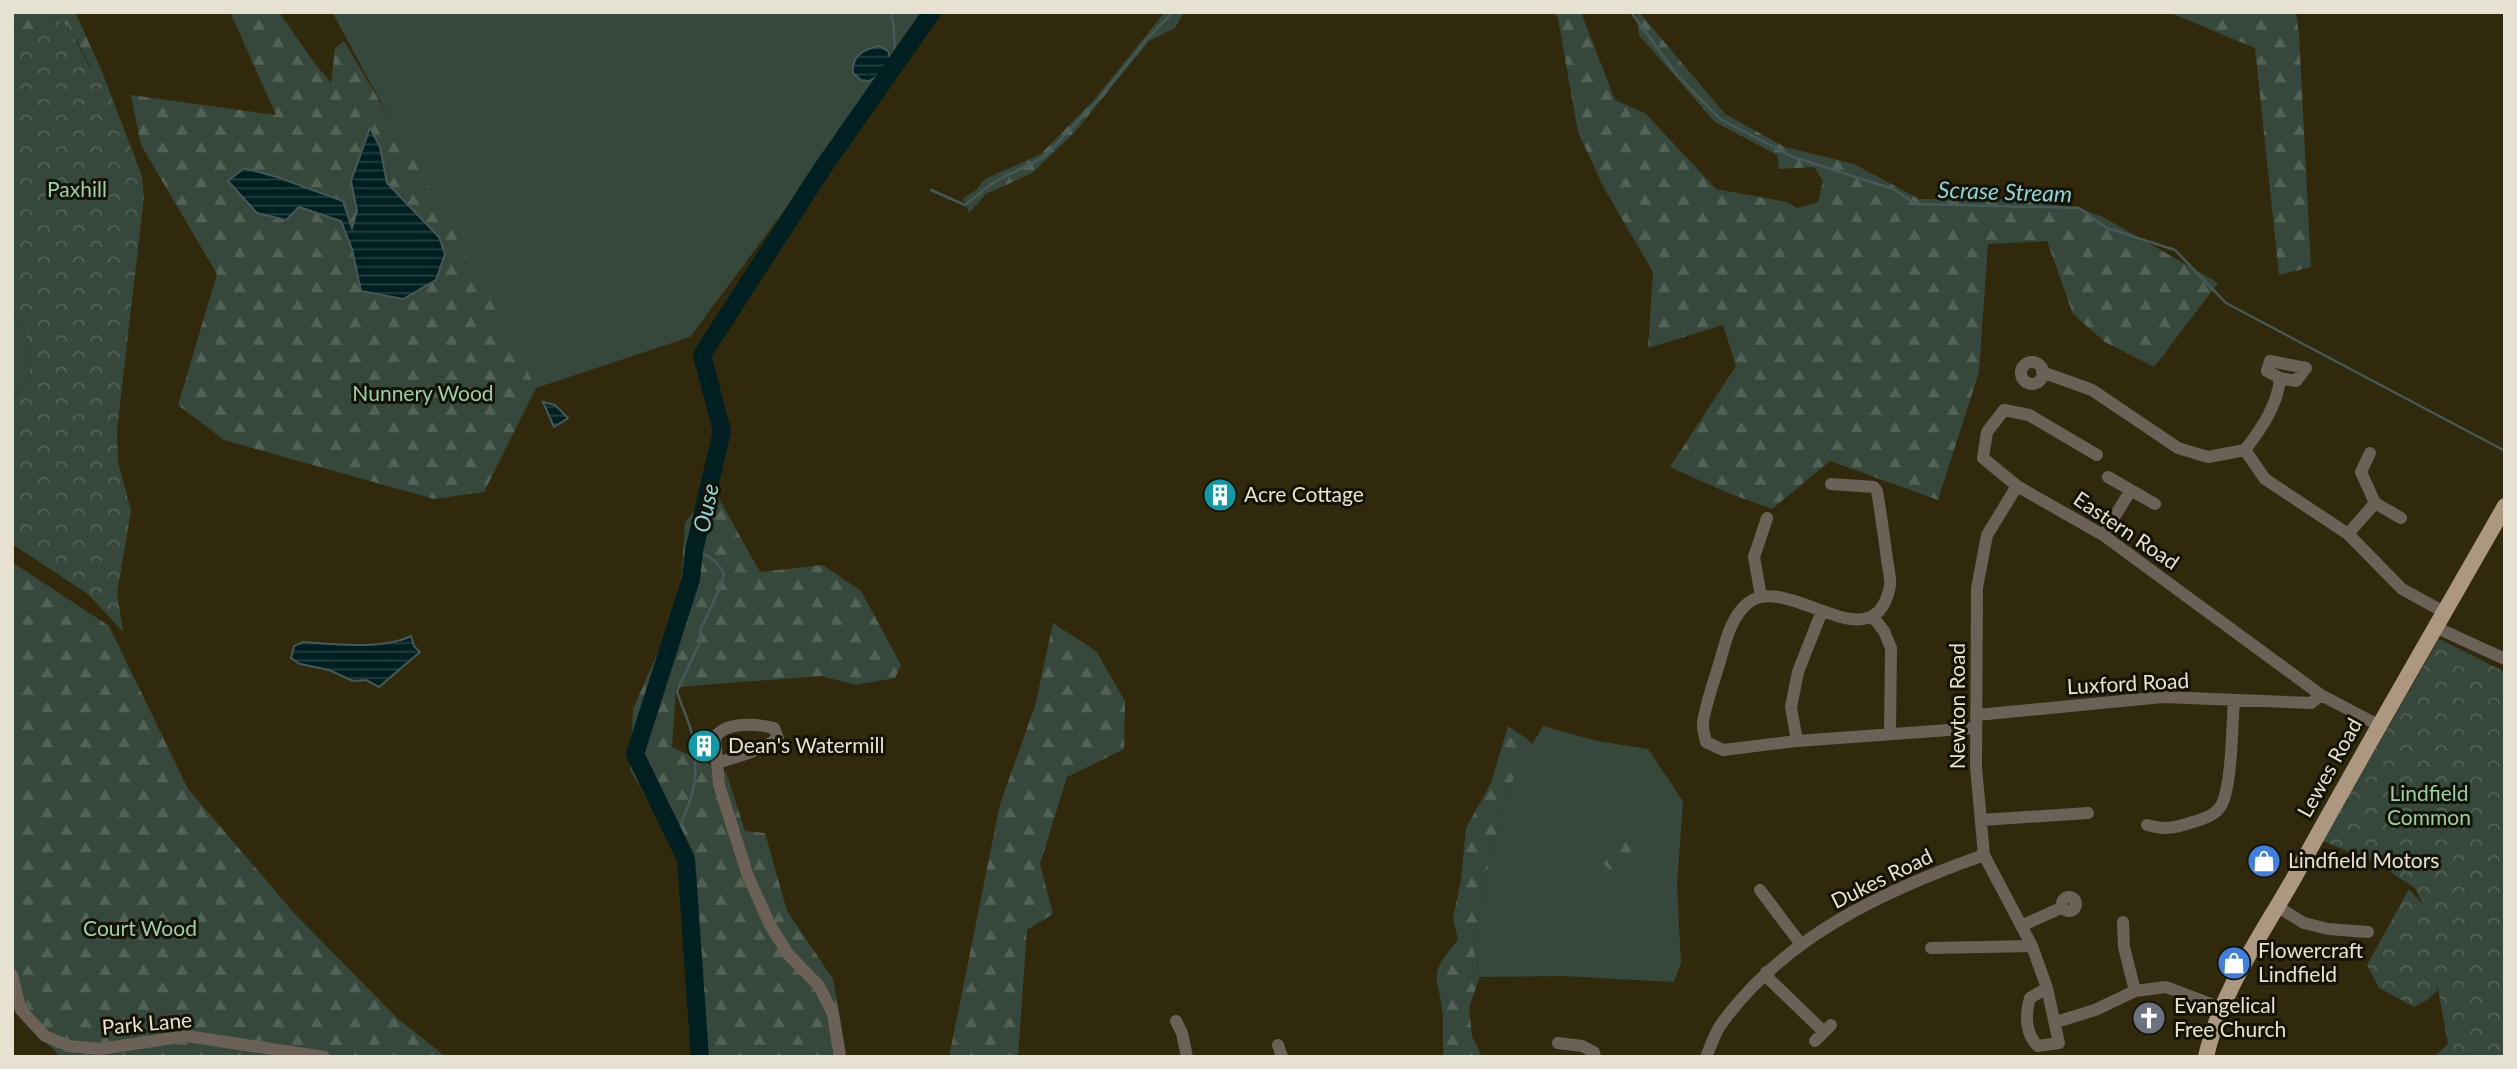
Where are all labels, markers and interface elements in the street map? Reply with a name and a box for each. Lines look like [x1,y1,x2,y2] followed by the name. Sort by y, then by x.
[1937,175,2073,207] water label: Scrase Stream
[47,176,107,201] park label: Paxhill
[352,380,494,405] park label: Nunnery Wood
[1201,476,1239,514] building icon: Acre Cottage
[686,481,724,535] water label: Ouse
[1244,481,1364,506] place label: Acre Cottage
[2070,485,2184,574] street label: Eastern Road
[1944,643,1969,769] street label: Newton Road
[2066,667,2190,698] street label: Luxford Road
[2291,713,2366,821] street label: Lewes Road
[685,727,723,765] building icon: Dean's Watermill
[728,732,884,757] place label: Dean's Watermill
[2387,780,2471,829] park label: Lindfield Common
[1827,842,1936,913] street label: Dukes Road
[2245,842,2283,880] shop icon: Lindfield Motors
[2288,847,2439,872] place label: Lindfield Motors
[83,915,197,940] park label: Court Wood
[2258,937,2364,986] place label: Flowercraft Lindfield
[2215,944,2253,982] shop icon: Flowercraft Lindfield
[2174,992,2286,1041] place label: Evangelical Free Church
[2130,999,2168,1037] church icon: Evangelical Free Church
[101,1006,193,1039] street label: Park Lane

